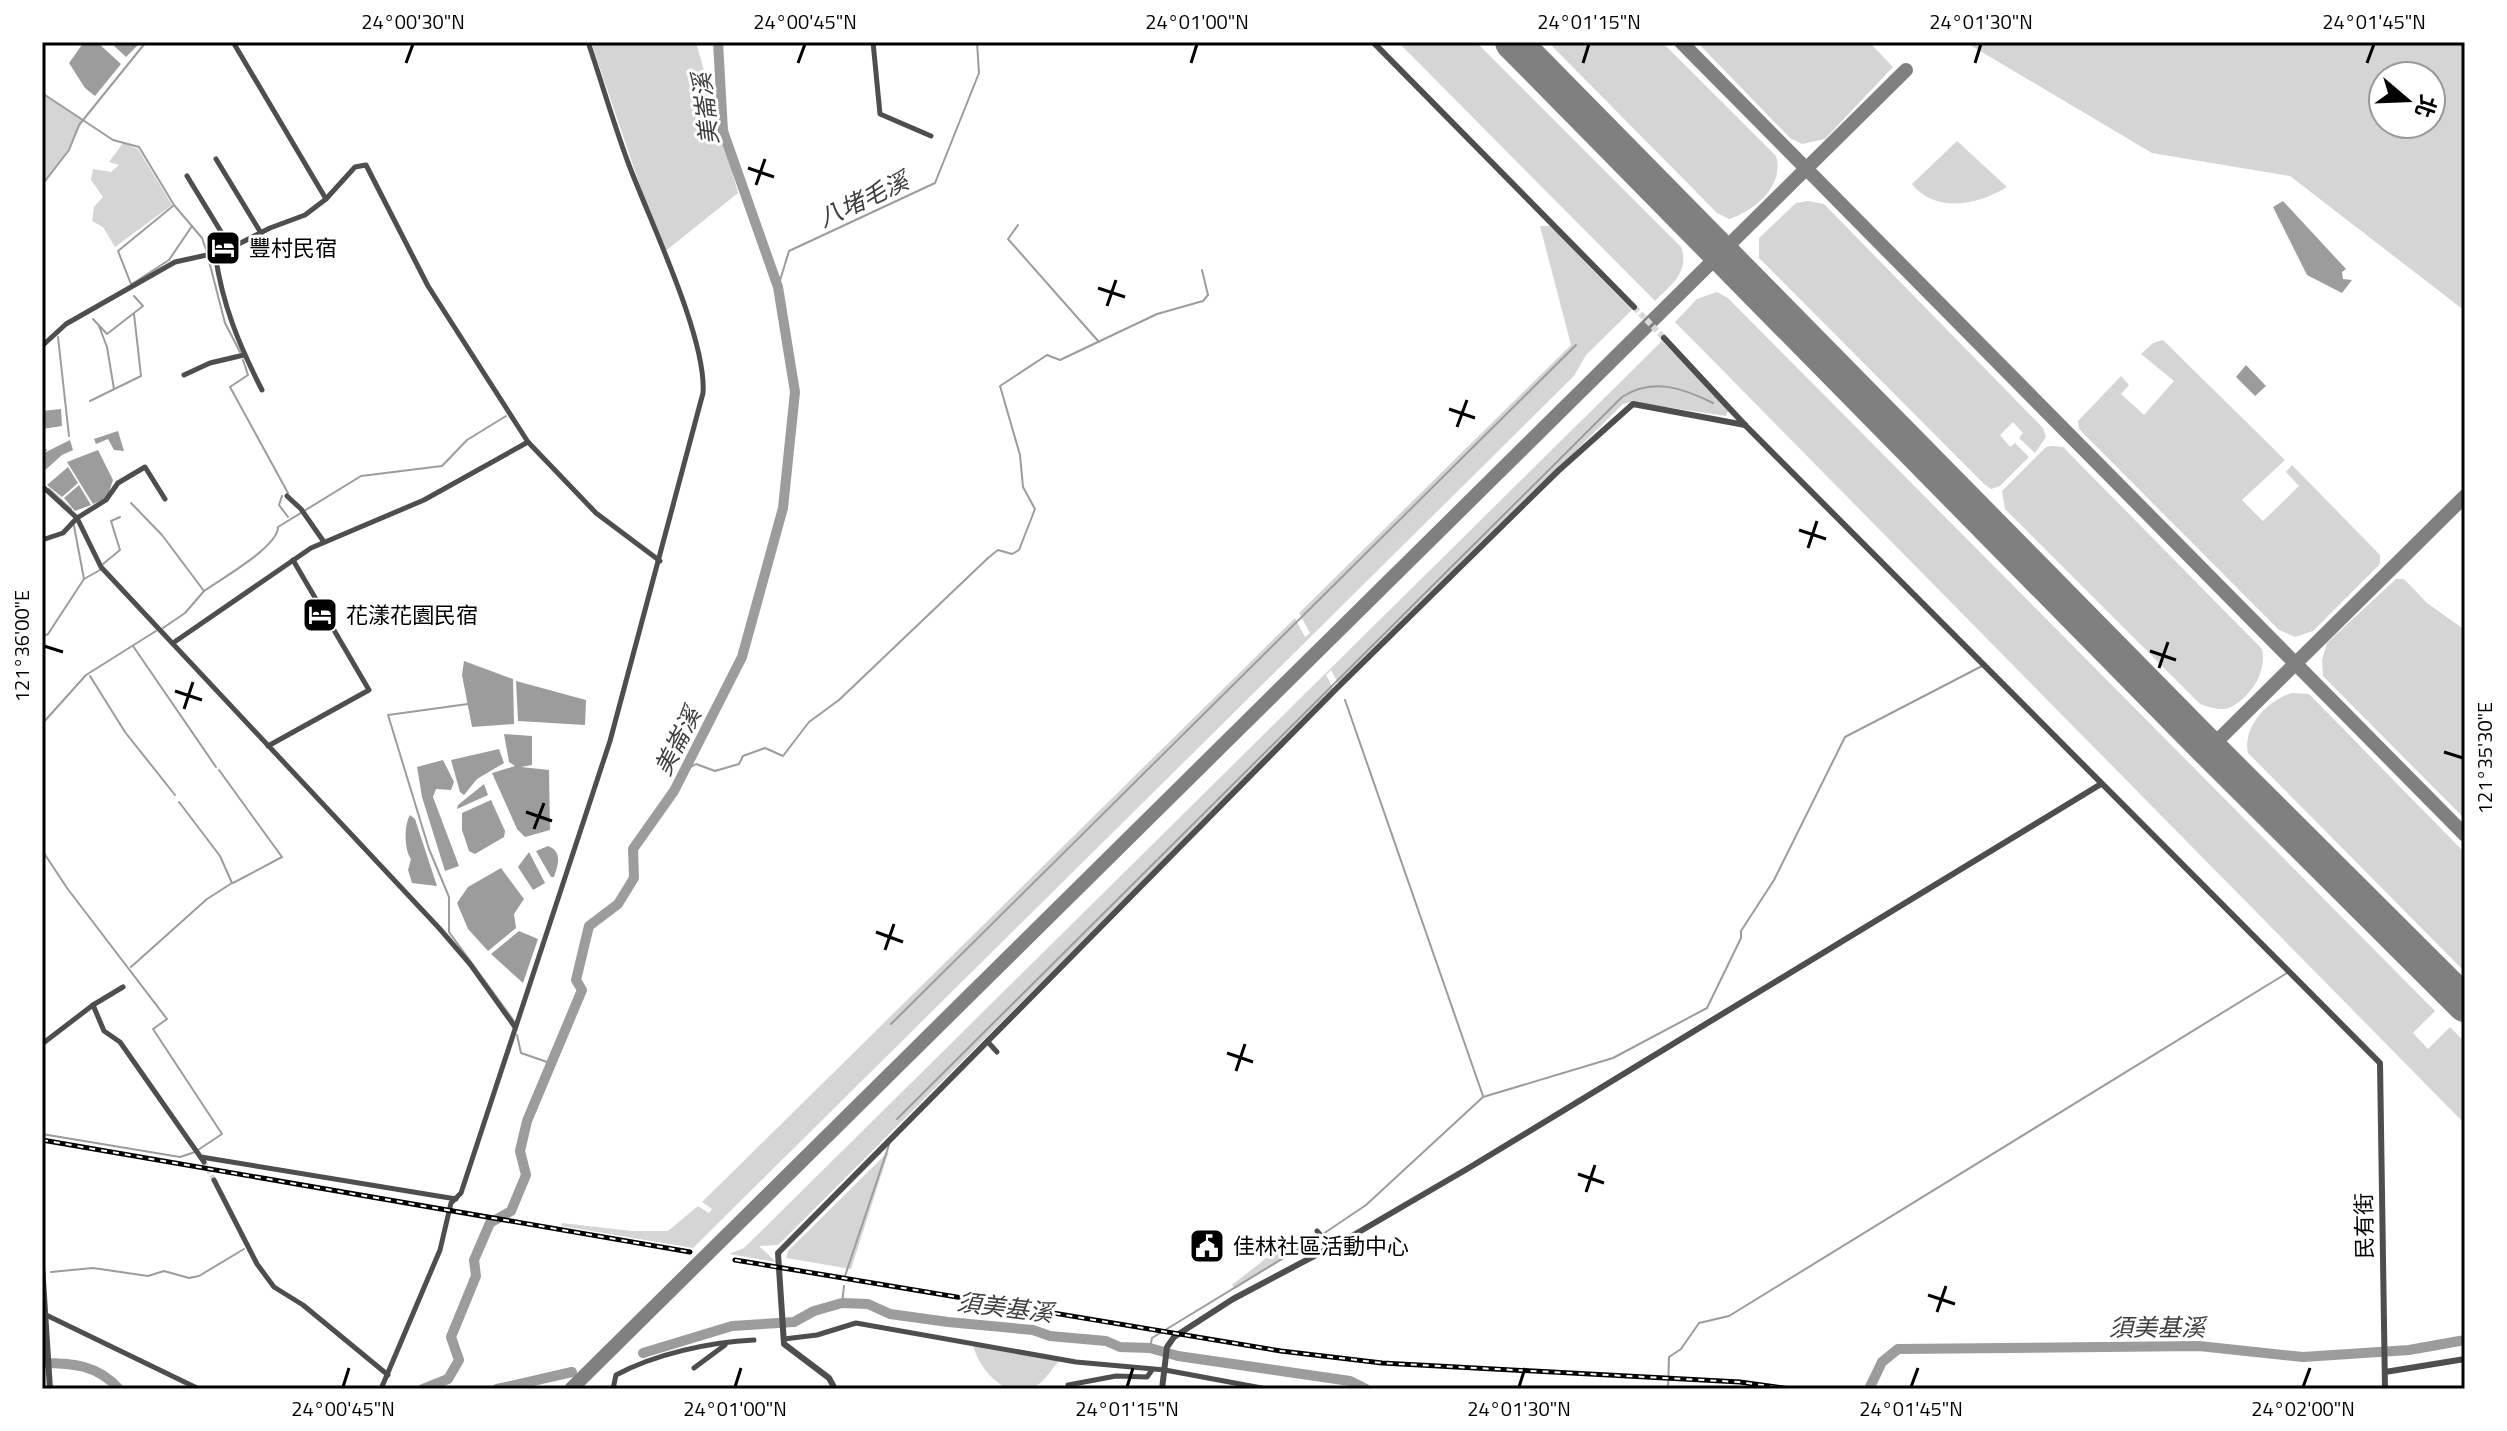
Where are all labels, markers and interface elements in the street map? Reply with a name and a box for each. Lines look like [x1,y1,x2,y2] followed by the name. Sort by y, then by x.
[361,6,465,37] text: 24°00'30"N
[753,6,857,37] text: 24°00'45"N
[1145,6,1249,37] text: 24°01'00"N
[1537,6,1641,37] text: 24°01'15"N
[1929,6,2033,37] text: 24°01'30"N
[2322,6,2426,37] text: 24°01'45"N
[2367,60,2447,140] north arrow
[682,68,727,147] water label: 美崙溪
[2406,91,2446,122] text: 北
[812,161,917,236] water label: 八堵毛溪
[204,229,242,267] hotel icon: 豐村民宿
[249,231,337,265] place label: 豐村民宿
[6,590,37,702] text: 121°36'00"E
[301,596,339,634] hotel icon: 花漾花園民宿
[346,598,478,632] place label: 花漾花園民宿
[645,698,711,781] water label: 美崙溪
[2469,702,2500,814] text: 121°35'30"E
[2346,1193,2382,1259] street label: 民有街
[1188,1227,1226,1265] public building icon: 佳林社區活動中心
[1233,1229,1409,1263] place label: 佳林社區活動中心
[955,1283,1058,1331] water label: 須美基溪
[2109,1309,2208,1345] water label: 須美基溪
[291,1393,395,1424] text: 24°00'45"N
[683,1393,787,1424] text: 24°01'00"N
[1075,1393,1179,1424] text: 24°01'15"N
[1467,1393,1571,1424] text: 24°01'30"N
[1859,1393,1963,1424] text: 24°01'45"N
[2251,1393,2355,1424] text: 24°02'00"N

